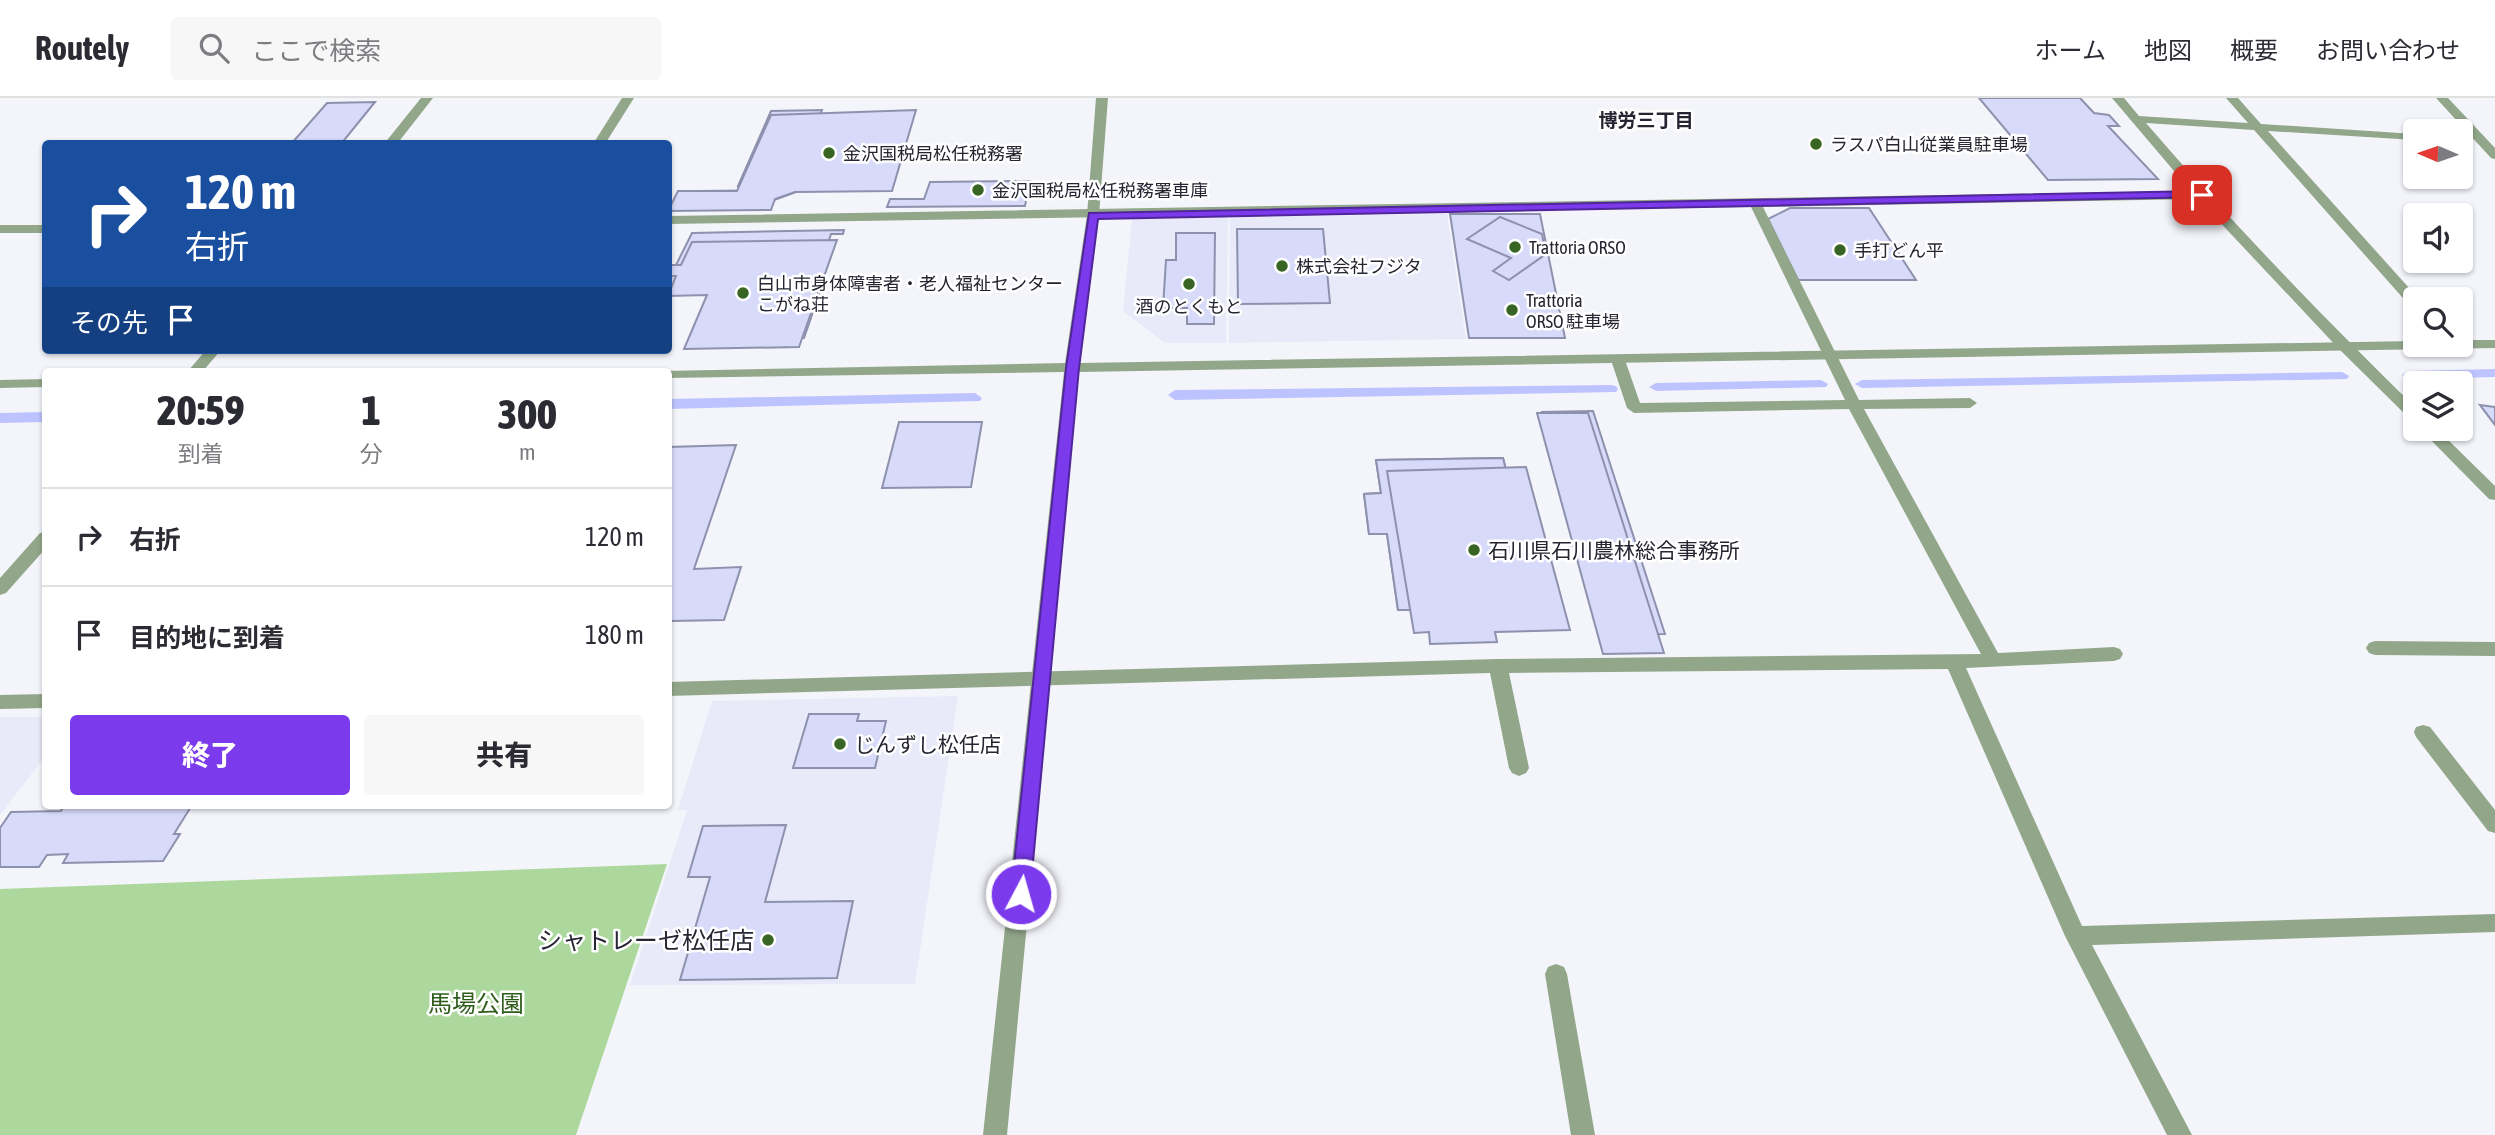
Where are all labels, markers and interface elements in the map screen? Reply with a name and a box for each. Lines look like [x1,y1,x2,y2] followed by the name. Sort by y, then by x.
[171,17,661,80] search box
[35,29,129,67] text: Routely
[195,29,233,67] icon: search
[251,36,381,66] text: ここで検索
[2035,37,2106,64] text: ホーム
[2144,37,2192,64] text: 地図
[2230,37,2278,64] text: 概要
[2316,37,2460,64] text: お問い合わせ
[1598,109,1694,131] district label: 博労三丁目
[2403,119,2473,189] north arrow
[2403,119,2473,441] map controls
[1830,134,2028,155] place label: ラスパ白山従業員駐車場
[1808,136,1824,152] marker: ラスパ白山従業員駐車場
[843,143,1023,164] place label: 金沢国税局松任税務署
[821,145,837,161] marker: 金沢国税局松任税務署
[185,163,296,219] text: 120 m
[2172,165,2232,225] pin
[70,168,161,259] icon: right
[2183,176,2221,214] icon: arrive
[992,180,1208,201] place label: 金沢国税局松任税務署車庫
[970,182,986,198] marker: 金沢国税局松任税務署車庫
[2403,203,2473,273] button: sound
[185,228,249,265] text: 右折
[1529,237,1626,258] place label: Trattoria ORSO
[1507,239,1523,255] marker: Trattoria ORSO
[1854,240,1944,261] place label: 手打どん平
[1832,242,1848,258] marker: 手打どん平
[1296,256,1422,277] place label: 株式会社フジタ
[1274,258,1290,274] marker: 株式会社フジタ
[757,273,1063,315] place label: 白山市身体障害者・老人福祉センター こがね荘
[1181,276,1197,292] marker: 酒のとくもと
[735,285,751,301] marker: 白山市身体障害者・老人福祉センター こがね荘
[2403,287,2473,357] button: search
[1526,290,1620,332] place label: Trattoria ORSO 駐車場
[1135,296,1243,317] place label: 酒のとくもと
[162,301,200,339] icon: arrive
[1504,302,1520,318] marker: Trattoria ORSO 駐車場
[70,308,148,338] text: その先
[2403,371,2473,441] button: layers
[157,386,244,434] text: 20:59
[361,386,381,434] text: 1
[498,390,557,438] text: 300
[519,439,536,465] text: m
[178,441,224,467] text: 到着
[360,441,383,467] text: 分
[70,518,108,556] icon: right
[585,522,644,552] text: 120 m
[129,525,181,555] text: 右折
[1488,538,1740,562] place label: 石川県石川農林総合事務所
[1466,542,1482,558] marker: 石川県石川農林総合事務所
[70,616,108,654] icon: arrive
[585,620,644,650] text: 180 m
[129,623,285,653] text: 目的地に到着
[70,715,350,795] button: 終了
[364,715,644,795] button: 共有
[854,732,1001,756] place label: じんずし松任店
[832,736,848,752] marker: じんずし松任店
[984,857,1058,931] position arrow
[538,927,754,954] place label: シャトレーゼ松任店
[760,932,776,948] marker: シャトレーゼ松任店
[428,990,524,1017] park label: 馬場公園

